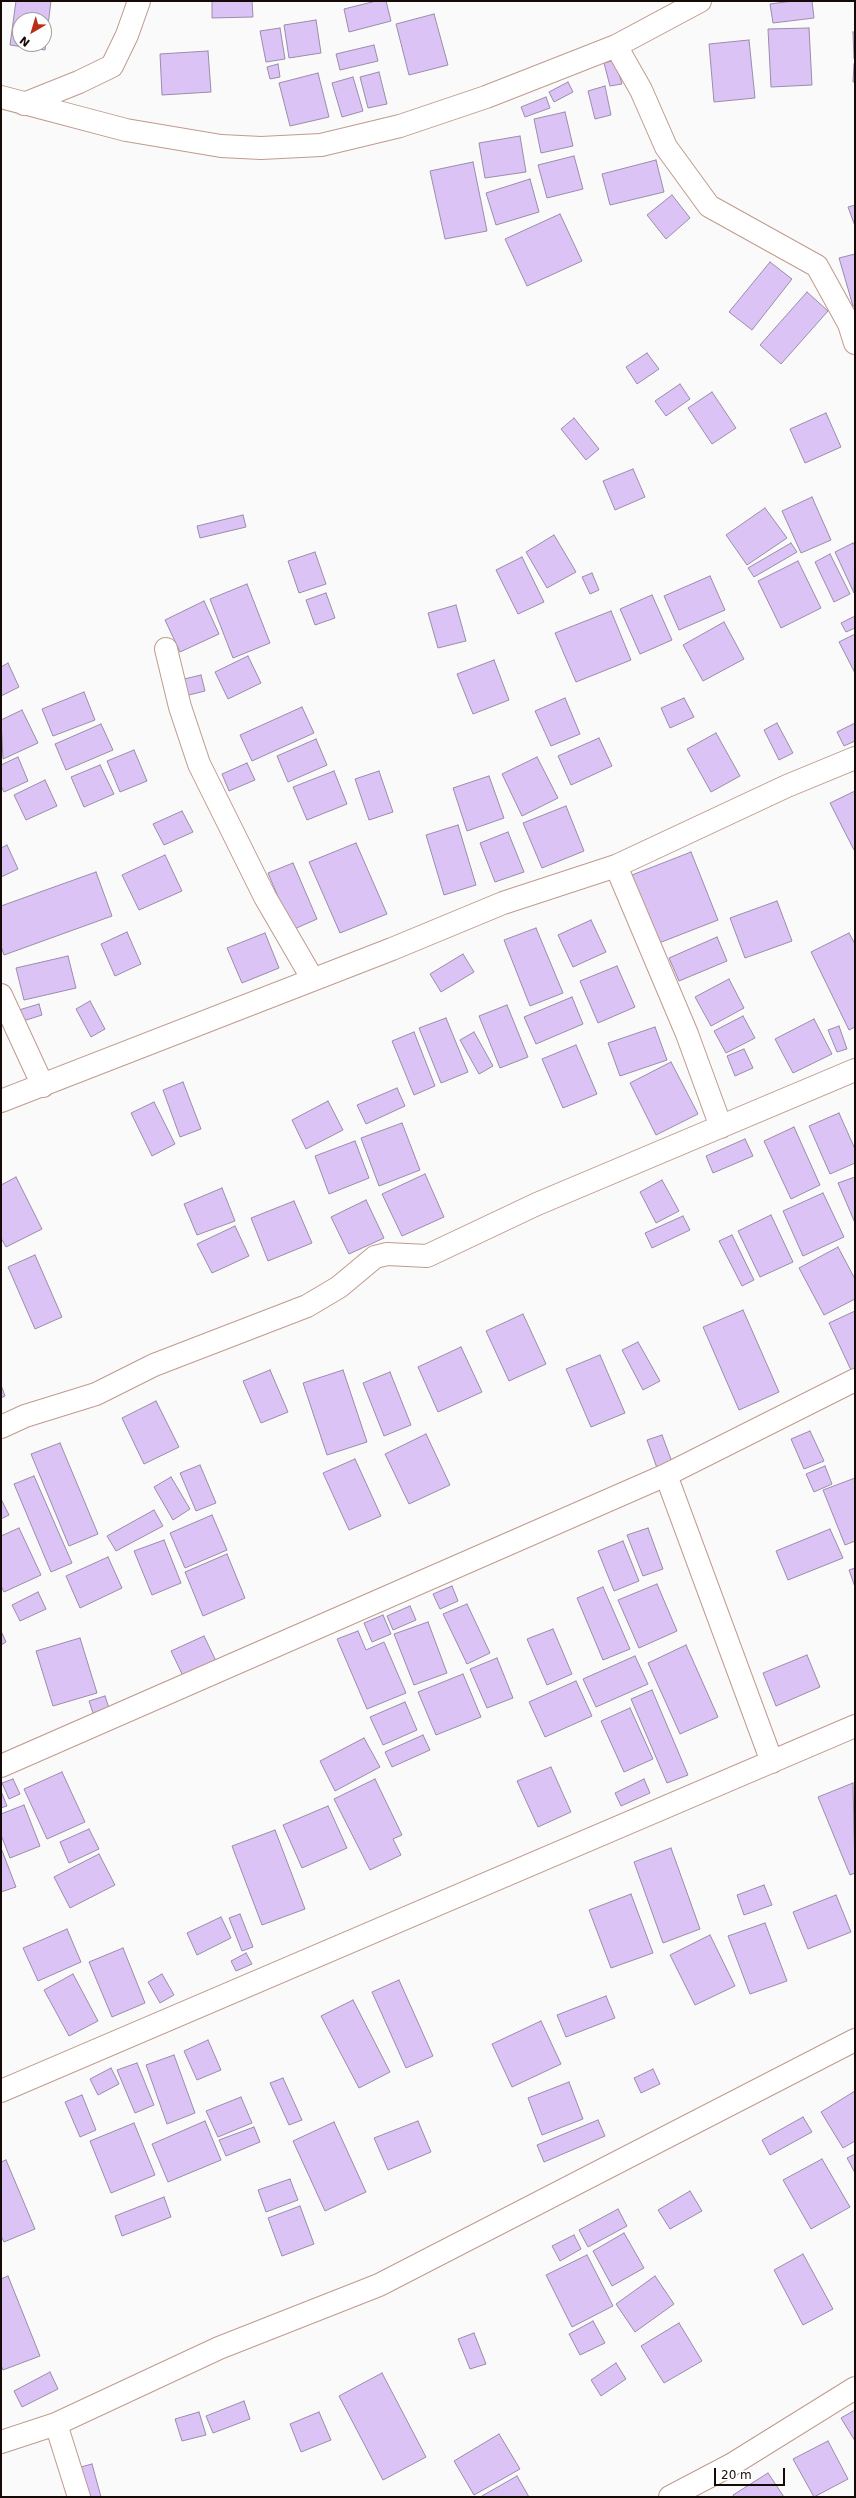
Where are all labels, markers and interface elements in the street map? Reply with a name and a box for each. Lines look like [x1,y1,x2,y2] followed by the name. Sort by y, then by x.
[12,12,52,52] north arrow
[17,33,33,49] text: N
[716,2460,787,2486] scale bar
[721,2468,752,2482] text: 20 m

